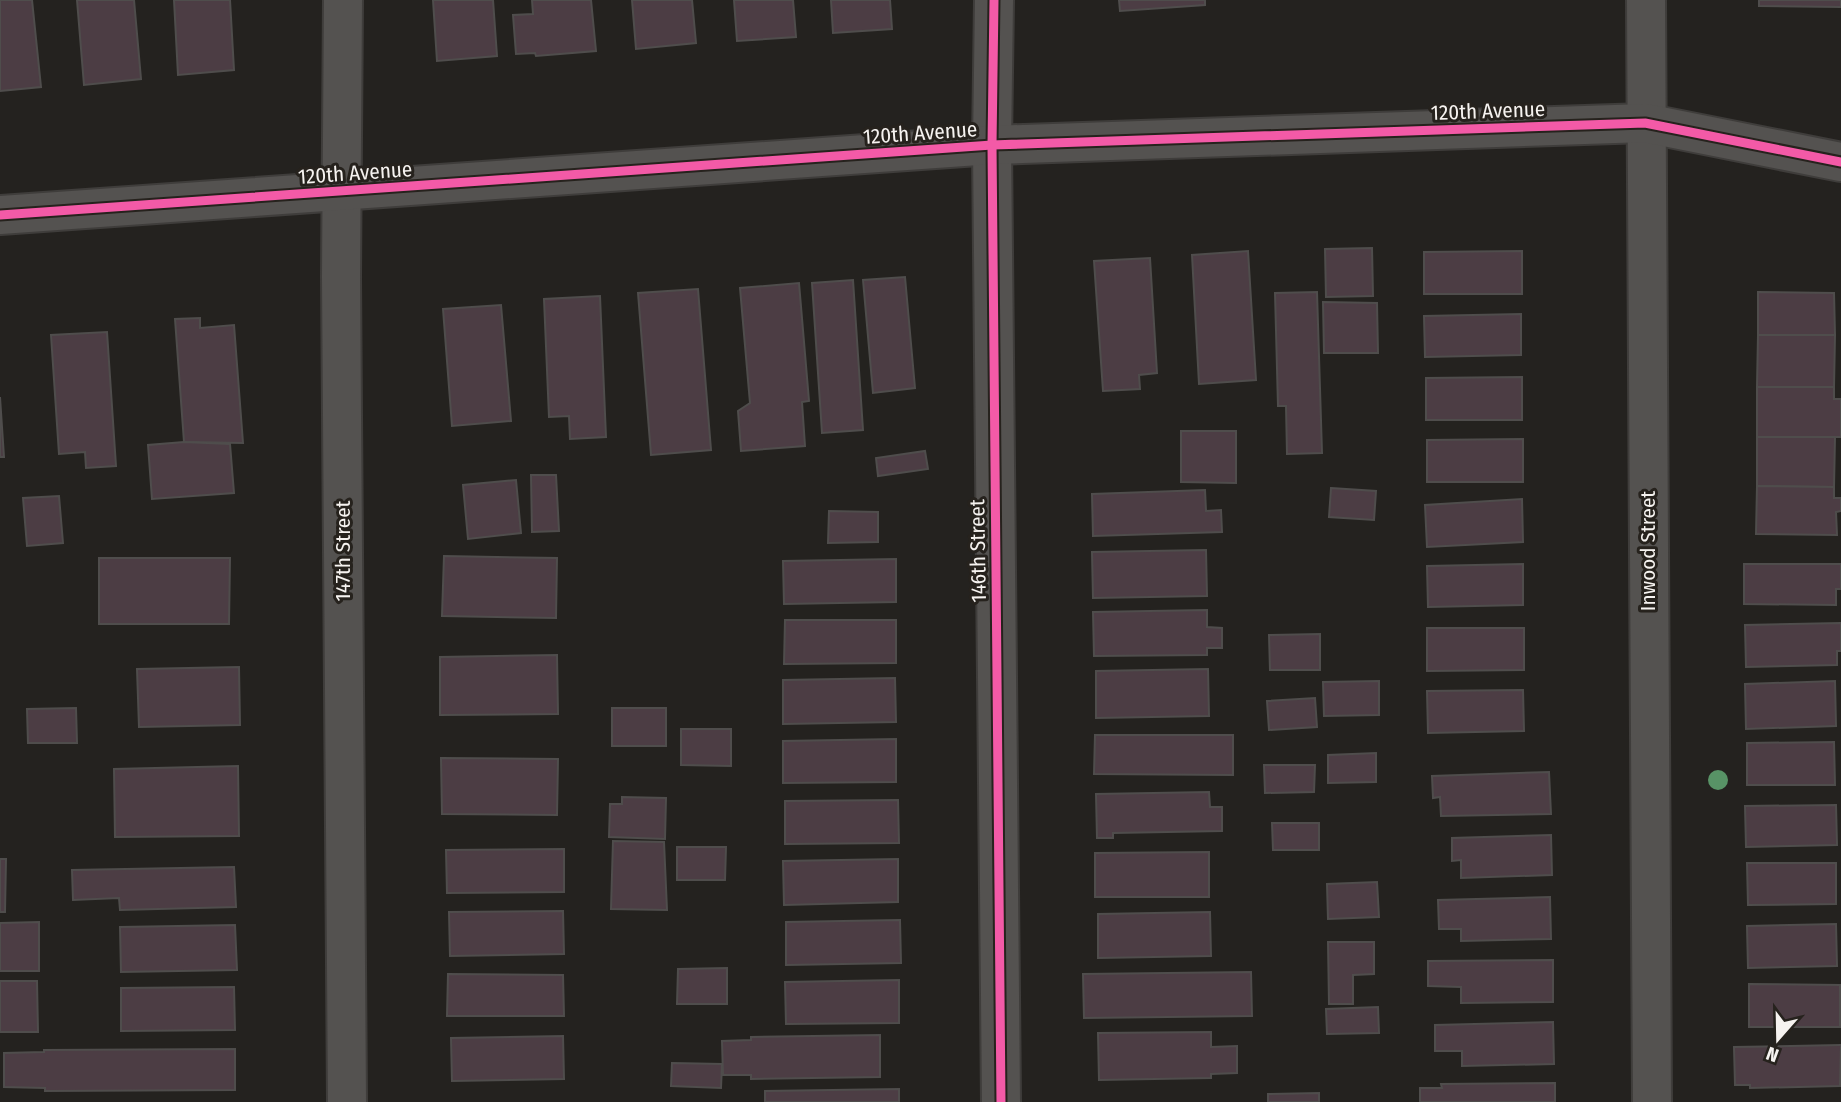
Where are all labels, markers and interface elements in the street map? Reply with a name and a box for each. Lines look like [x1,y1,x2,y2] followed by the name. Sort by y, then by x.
[1430,96,1546,126] street label: 120th Avenue
[862,116,978,150] street label: 120th Avenue
[297,156,413,190] street label: 120th Avenue
[1635,491,1661,611] street label: Inwood Street
[964,499,992,603] street label: 146th Street
[330,500,356,601] street label: 147th Street
[1743,1004,1813,1074] north arrow
[1763,1042,1782,1067] text: N

